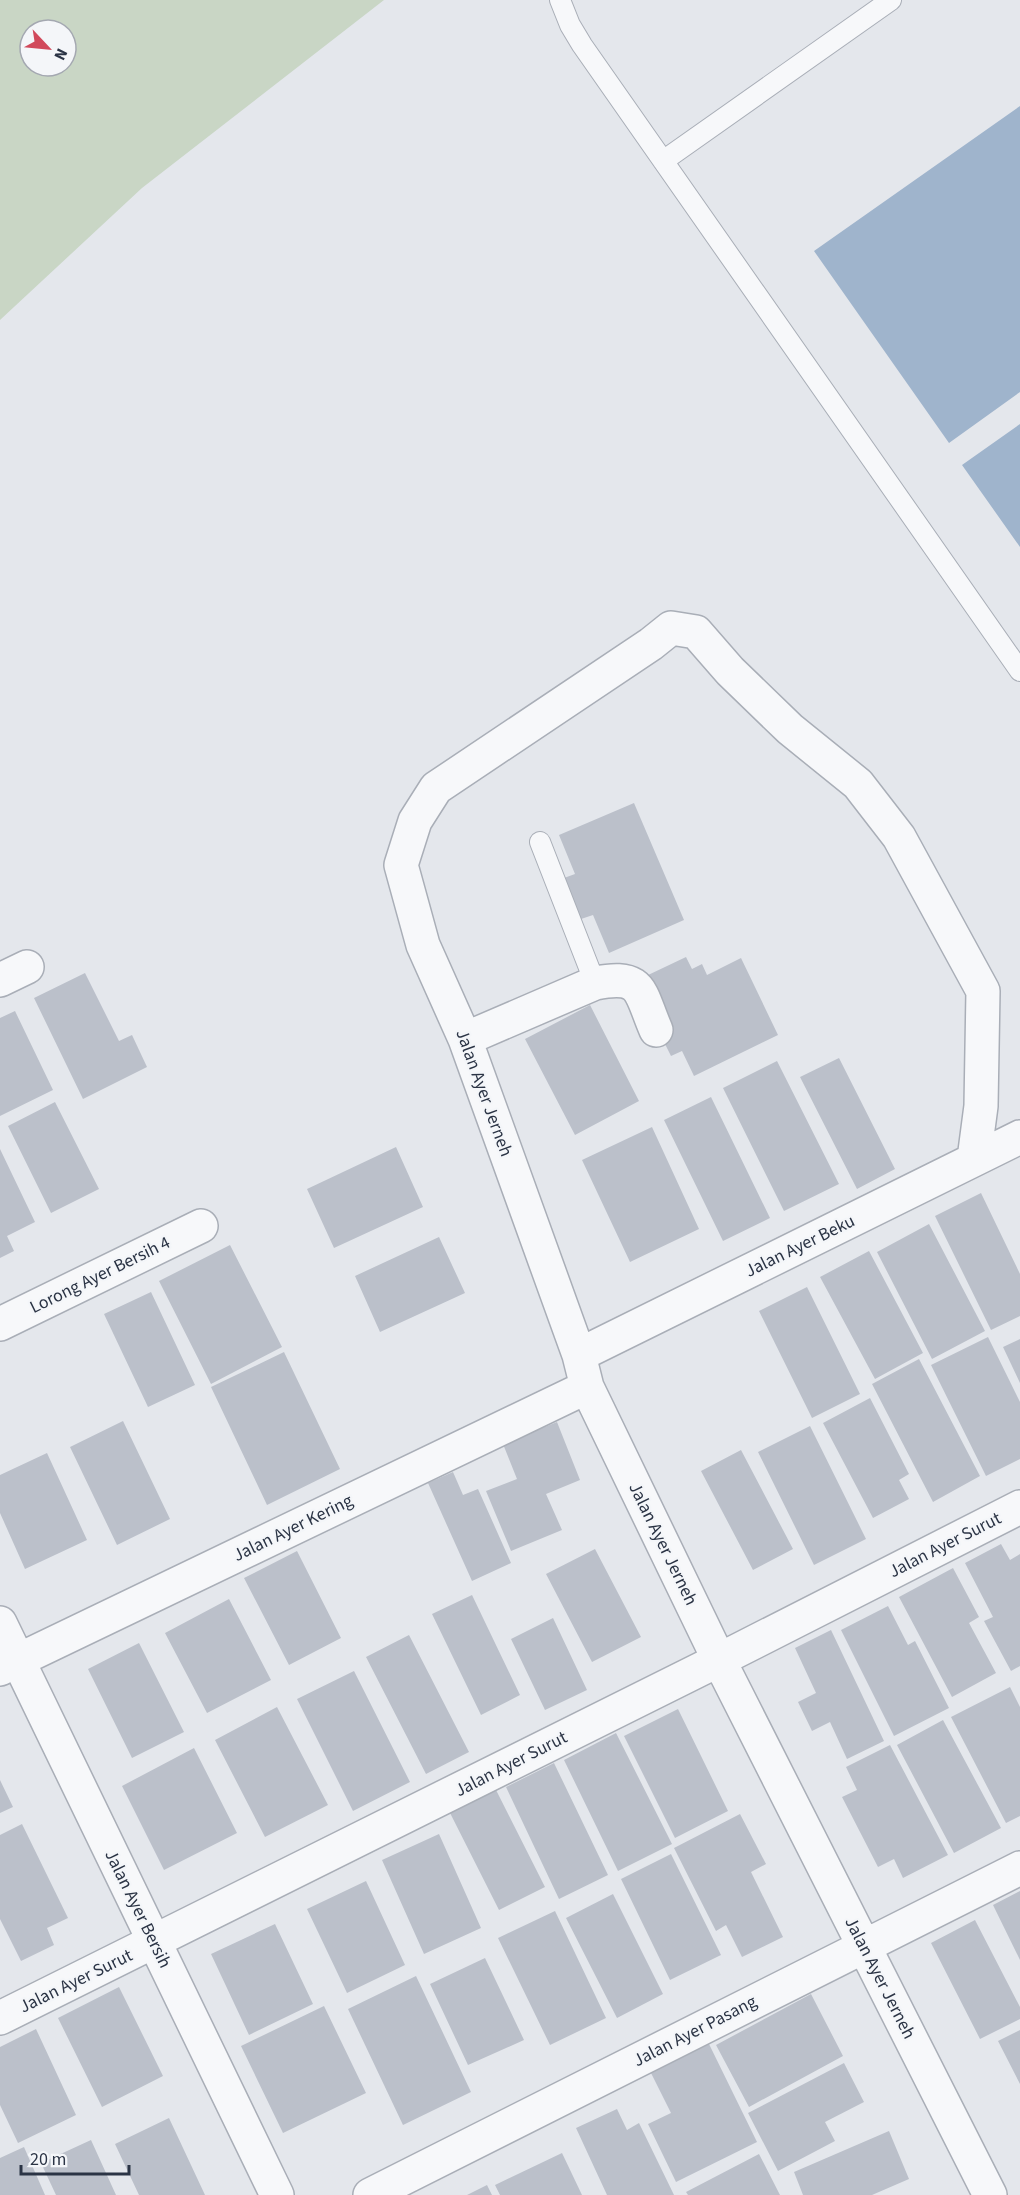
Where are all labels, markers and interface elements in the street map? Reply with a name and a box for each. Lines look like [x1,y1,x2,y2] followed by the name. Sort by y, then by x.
[18,18,78,78] north arrow
[48,45,73,64] text: N
[449,1026,519,1160] street label: Jalan Ayer Jerneh
[741,1209,859,1283] street label: Jalan Ayer Beku
[26,1230,174,1320] street label: Lorong Ayer Bersih 4
[622,1478,704,1610] street label: Jalan Ayer Jerneh
[229,1488,357,1568] street label: Jalan Ayer Kering
[884,1506,1006,1584] street label: Jalan Ayer Surut
[450,1725,572,1803] street label: Jalan Ayer Surut
[98,1846,178,1972] street label: Jalan Ayer Bersih
[838,1913,922,2043] street label: Jalan Ayer Jerneh
[15,1943,137,2019] street label: Jalan Ayer Surut
[629,1989,761,2073] street label: Jalan Ayer Pasang
[21,2138,129,2176] scale bar
[30,2147,66,2172] text: 20 m

